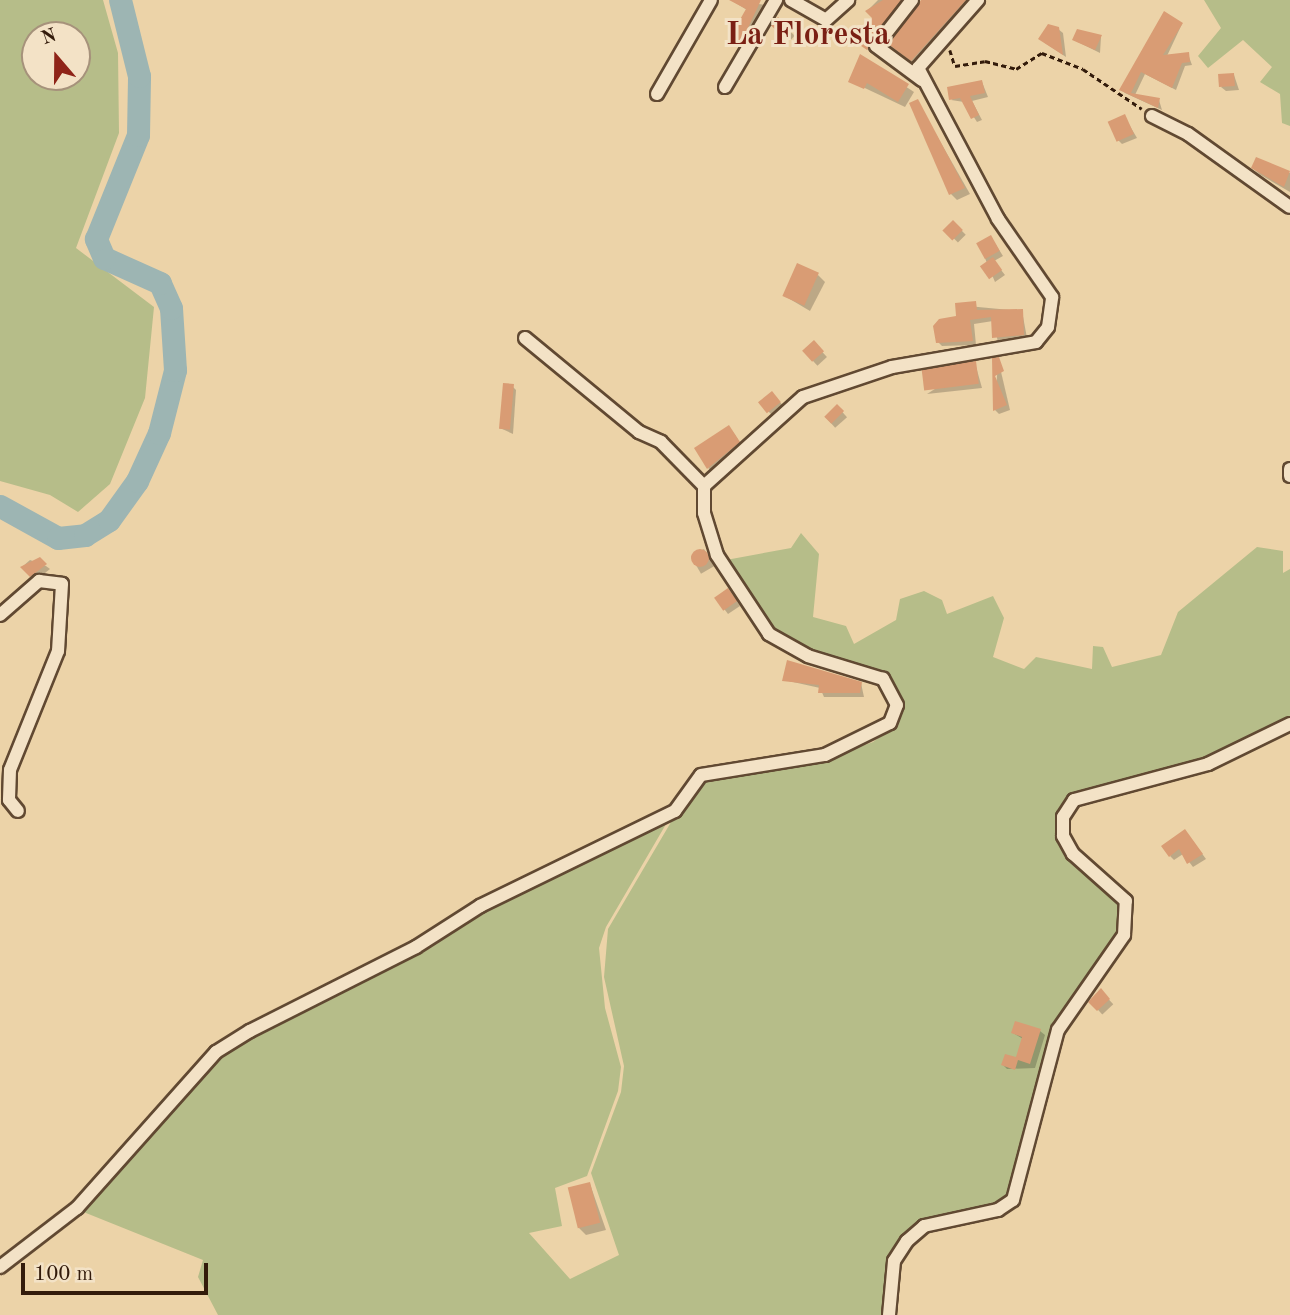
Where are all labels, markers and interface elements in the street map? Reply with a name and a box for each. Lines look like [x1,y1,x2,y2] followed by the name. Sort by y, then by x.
[726,17,890,55] district label: La Floresta
[21,21,91,91] north arrow
[39,26,59,49] text: N
[24,1248,212,1292] scale bar
[34,1264,93,1285] text: 100 m

